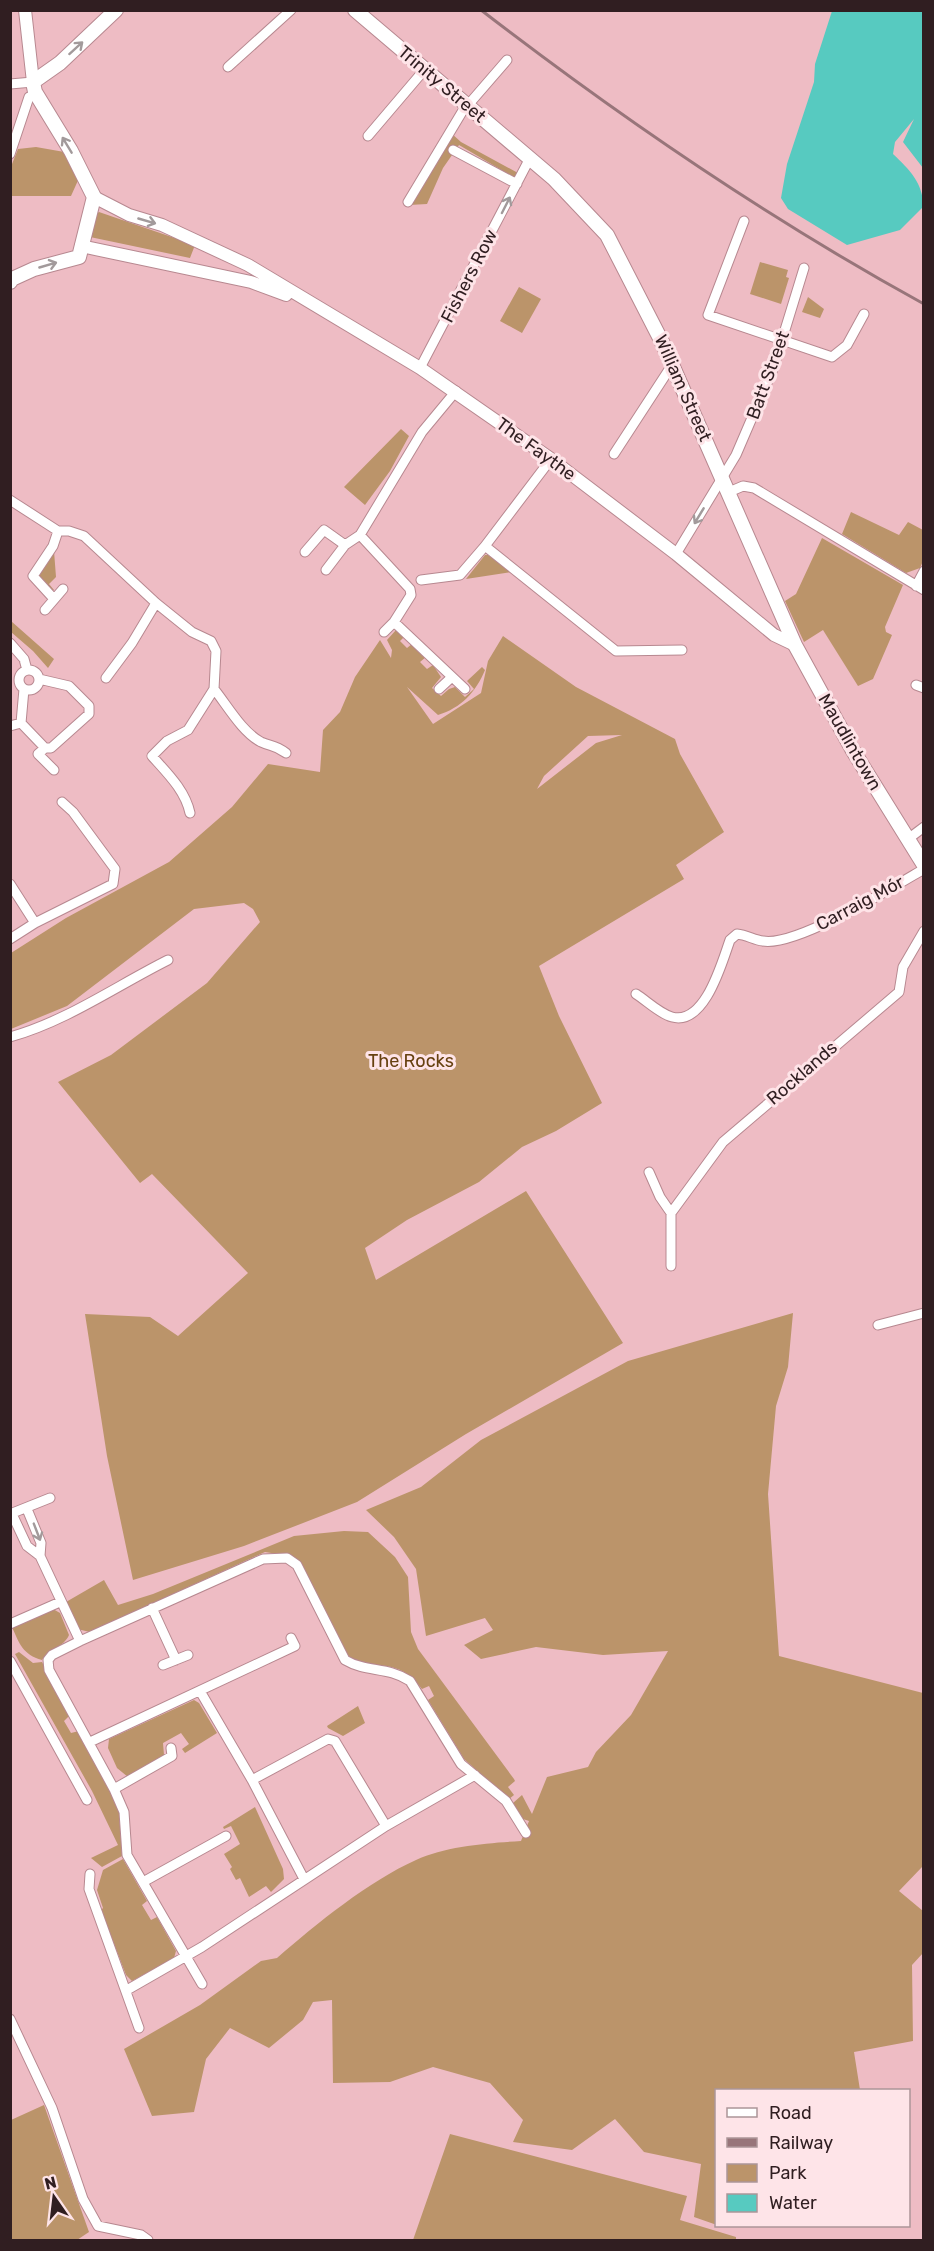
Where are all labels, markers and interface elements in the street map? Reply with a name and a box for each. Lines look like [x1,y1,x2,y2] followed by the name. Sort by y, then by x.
[68,41,83,55] one-way arrow
[393,41,491,127] street label: Trinity Street
[61,137,73,154] one-way arrow
[501,196,513,214] one-way arrow
[138,216,157,227] one-way arrow
[436,226,502,326] street label: Fishers Row
[38,259,57,270] one-way arrow
[742,328,794,422] street label: Batt Street
[650,331,716,445] street label: William Street
[492,413,580,485] street label: The Faythe
[693,507,705,524] one-way arrow
[814,690,886,794] street label: Maudlintown
[812,871,908,935] street label: Carraig Mór
[762,1036,842,1110] street label: Rocklands
[368,1050,454,1072] park label: The Rocks
[32,1522,43,1541] one-way arrow
[715,2089,910,2227] legend
[769,2102,812,2124] text: Road
[769,2132,833,2154] text: Railway
[769,2162,807,2184] text: Park
[24,2167,84,2227] north arrow
[43,2172,58,2194] text: N
[769,2192,817,2214] text: Water

